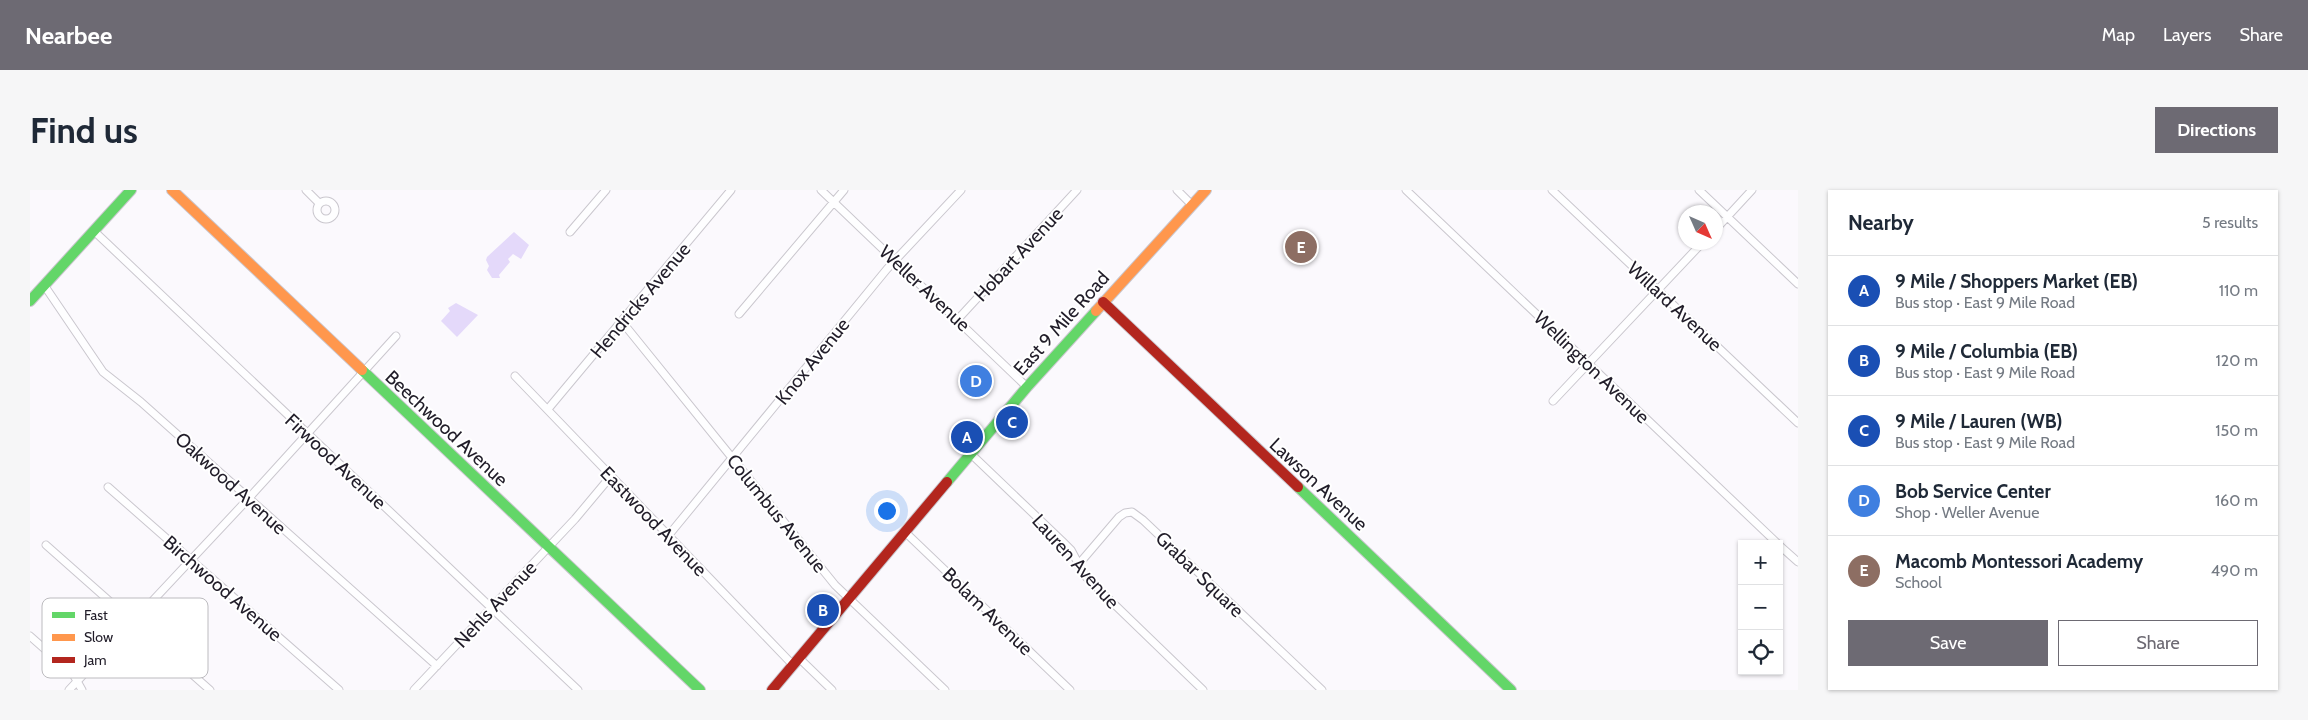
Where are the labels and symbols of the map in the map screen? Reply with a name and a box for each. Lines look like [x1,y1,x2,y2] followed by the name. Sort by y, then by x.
[969,202,1068,306] street label: Hobart Avenue
[1678,205,1723,250] north arrow
[1285,228,1317,266] pin: E
[585,238,696,363] street label: Hendricks Avenue
[874,240,975,337] street label: Weller Avenue
[1623,257,1727,356] street label: Willard Avenue
[1009,267,1114,380] street label: East 9 Mile Road
[1529,306,1654,429] street label: Wellington Avenue
[770,313,855,409] street label: Knox Avenue
[960,362,992,400] pin: D
[381,366,513,491] street label: Beechwood Avenue
[996,403,1028,441] pin: C
[280,409,391,514] street label: Firwood Avenue
[951,418,983,456] pin: A
[170,427,291,540] street label: Oakwood Avenue
[1265,433,1373,536] street label: Lawson Avenue
[722,449,832,577] street label: Columbus Avenue
[595,462,712,581] street label: Eastwood Avenue
[874,498,900,524] your location
[1027,509,1124,614] street label: Lauren Avenue
[1151,527,1249,622] street label: Grabar Square
[159,531,287,646] street label: Birchwood Avenue
[449,556,541,652] street label: Nehls Avenue
[938,563,1038,660] street label: Bolam Avenue
[807,591,839,629] pin: B
[42,598,208,678] legend
[84,606,108,624] text: Fast
[84,628,113,646] text: Slow
[83,651,106,669] text: Jam

